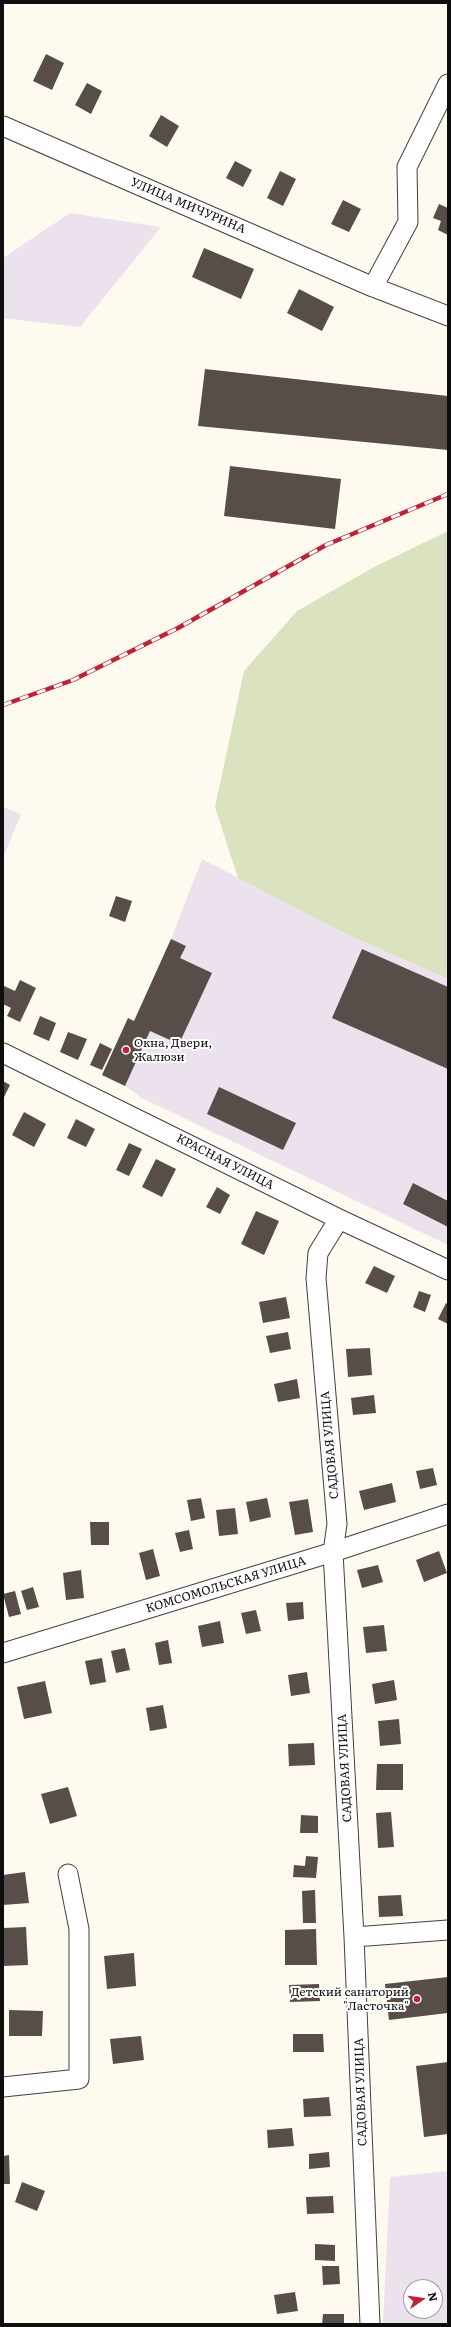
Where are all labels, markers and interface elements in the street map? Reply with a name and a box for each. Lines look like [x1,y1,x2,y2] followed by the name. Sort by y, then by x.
[128,175,248,237] street label: УЛИЦА МИЧУРИНА
[134,1036,212,1064] place label: Окна, Двери, Жалюзи
[121,1045,131,1055] marker: Окна, Двери, Жалюзи
[174,1131,276,1193] street label: КРАСНАЯ УЛИЦА
[318,1390,342,1500] street label: САДОВАЯ УЛИЦА
[144,1554,308,1616] street label: КОМСОМОЛЬСКАЯ УЛИЦА
[335,1713,355,1823] street label: САДОВАЯ УЛИЦА
[291,1985,409,2013] place label: Детский санаторий "Ласточка"
[412,1994,422,2004] marker: Детский санаторий "Ласточка"
[352,2038,370,2146] street label: САДОВАЯ УЛИЦА
[403,2279,443,2319] north arrow
[425,2290,443,2303] text: N

